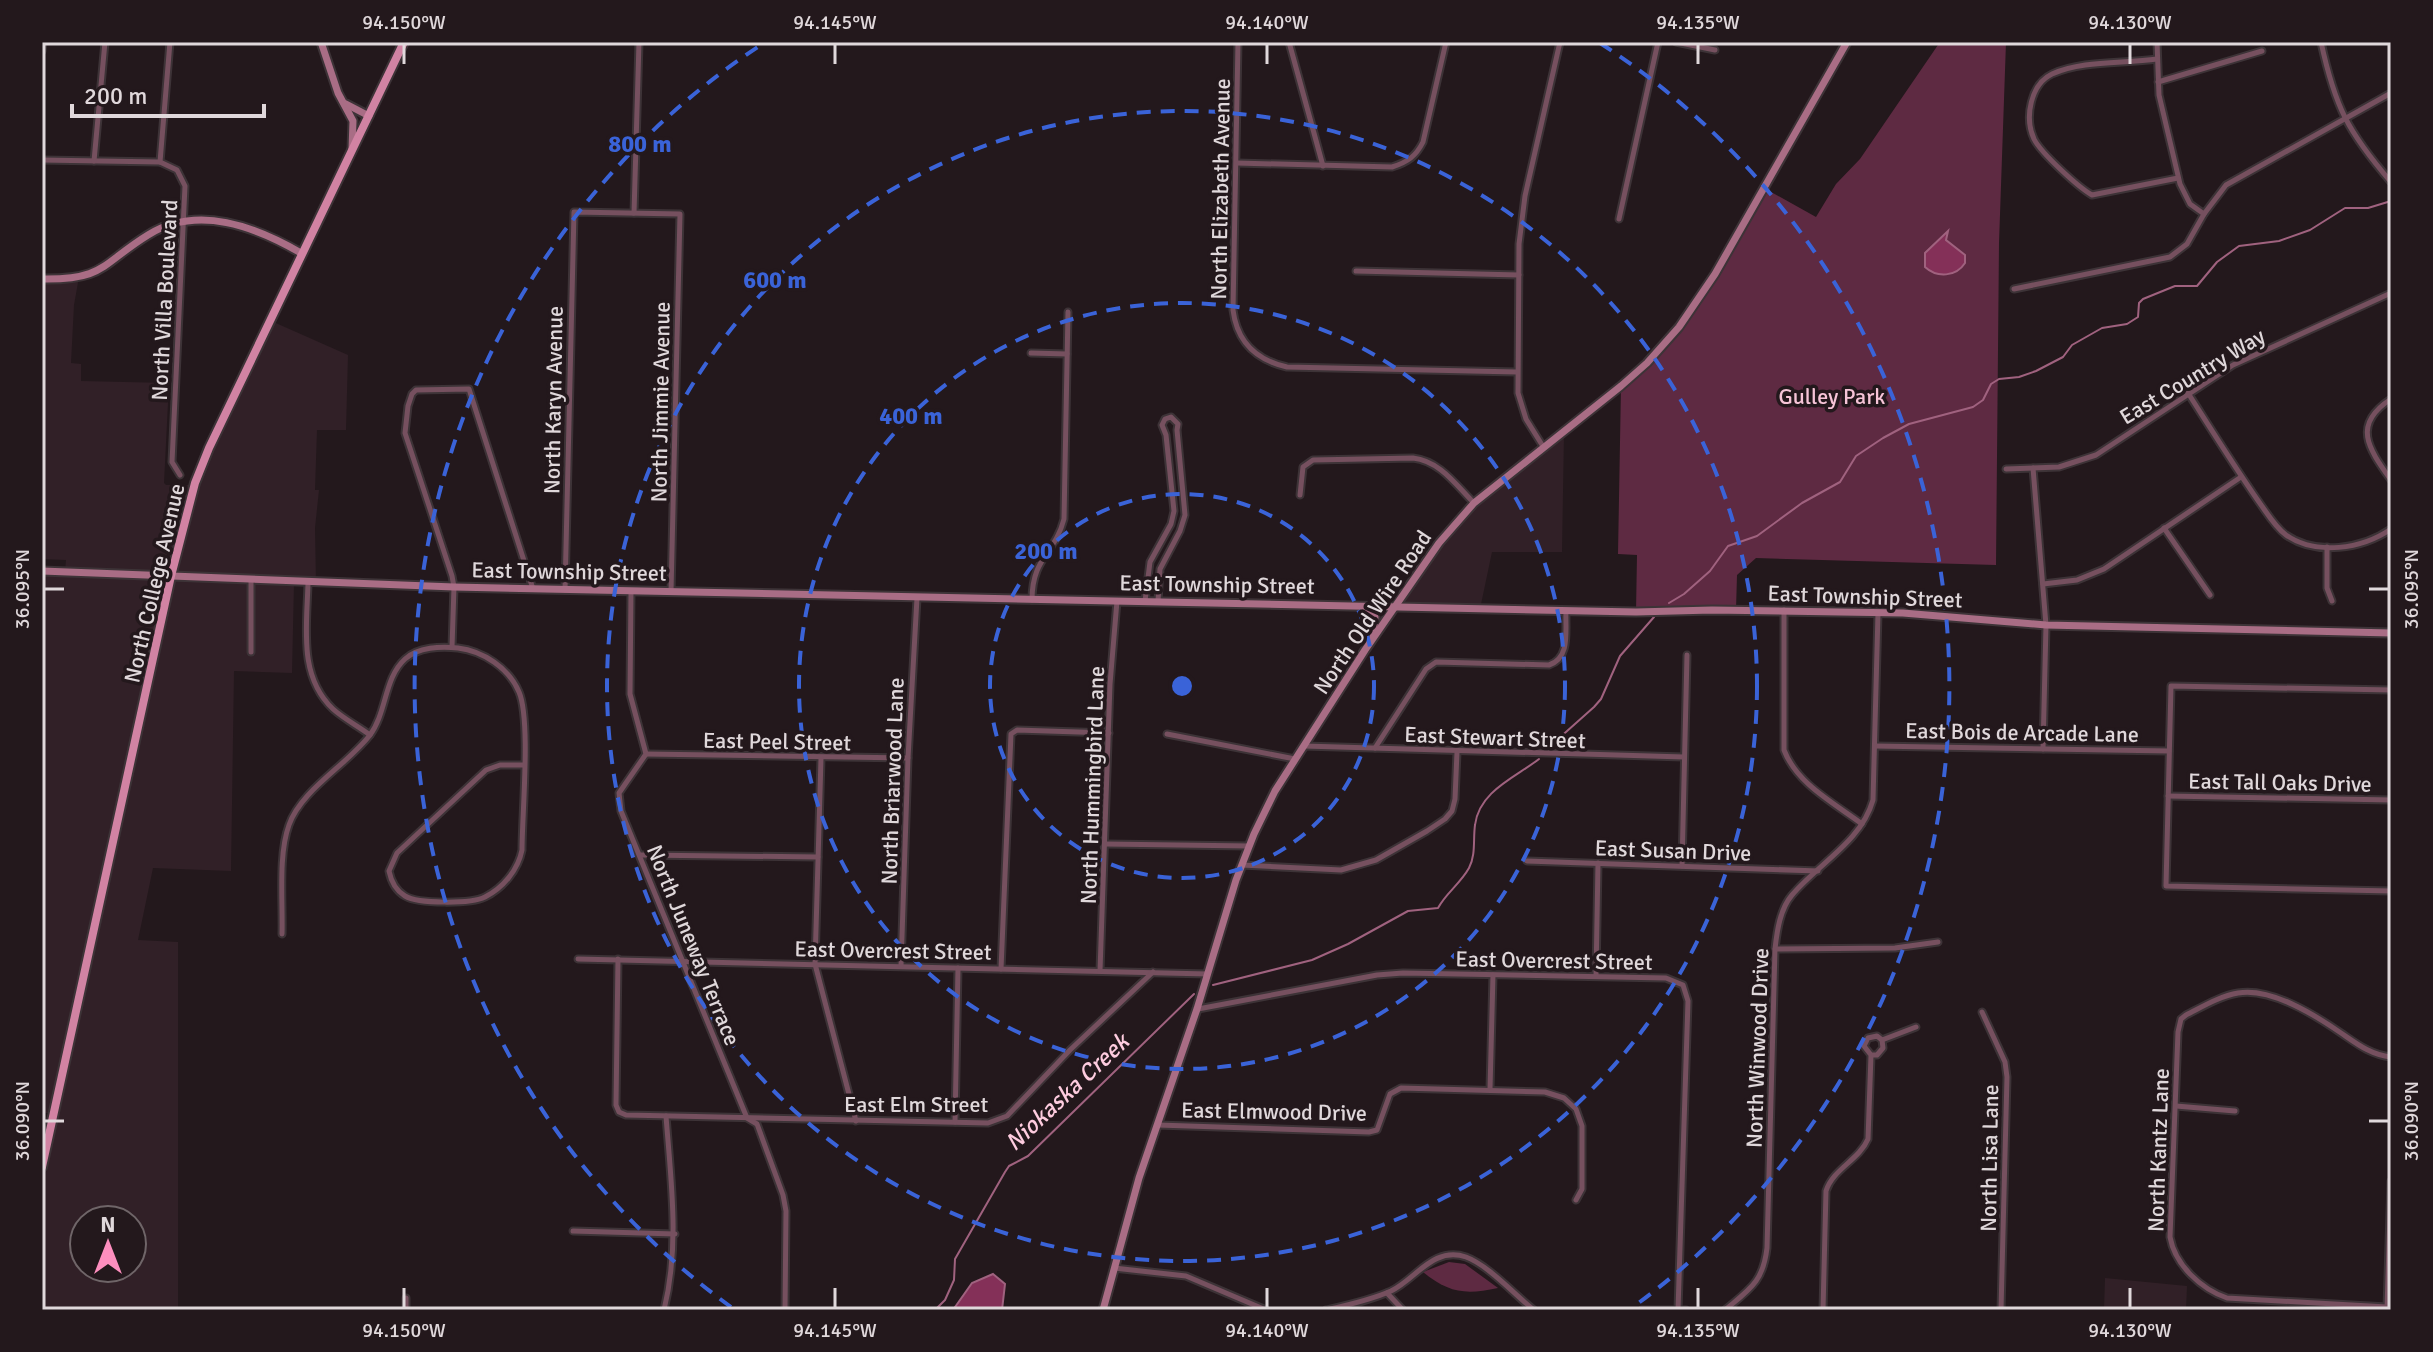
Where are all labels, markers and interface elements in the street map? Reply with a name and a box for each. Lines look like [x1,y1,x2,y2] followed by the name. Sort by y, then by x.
[362,10,446,35] text: 94.150°W
[793,10,877,35] text: 94.145°W
[1225,10,1309,35] text: 94.140°W
[1656,10,1740,35] text: 94.135°W
[2088,10,2172,35] text: 94.130°W
[72,68,264,118] scale bar
[1205,78,1236,300] street label: North Elizabeth Avenue
[84,81,147,111] text: 200 m
[608,129,672,159] text: 800 m
[146,199,183,401] street label: North Villa Boulevard
[743,265,807,295] text: 600 m
[645,301,676,503] street label: North Jimmie Avenue
[538,306,569,494] street label: North Karyn Avenue
[2115,322,2270,430] street label: East Country Way
[1779,383,1885,410] park label: Gulley Park
[879,401,943,431] text: 400 m
[118,481,191,685] street label: North College Avenue
[1308,525,1437,699] street label: North Old Wire Road
[1014,536,1078,566] text: 200 m
[10,549,35,629] text: 36.095°N
[2399,549,2424,629] text: 36.095°N
[471,556,667,587] street label: East Township Street
[1119,569,1315,600] street label: East Township Street
[1767,580,1963,613] street label: East Township Street
[1075,665,1110,905] street label: North Hummingbird Lane
[1168,672,1196,700] centre of rings
[875,677,910,885] street label: North Briarwood Lane
[1905,717,2139,748] street label: East Bois de Arcade Lane
[1404,721,1586,754] street label: East Stewart Street
[703,727,852,756] street label: East Peel Street
[2188,767,2372,798] street label: East Tall Oaks Drive
[1594,834,1752,867] street label: East Susan Drive
[641,841,746,1050] street label: North Juneway Terrace
[794,935,992,966] street label: East Overcrest Street
[1455,945,1653,976] street label: East Overcrest Street
[1741,948,1774,1148] street label: North Winwood Drive
[999,1026,1137,1157] water label: Niokaska Creek
[2142,1068,2175,1232] street label: North Kantz Lane
[10,1081,35,1161] text: 36.090°N
[2399,1081,2424,1161] text: 36.090°N
[1975,1084,2004,1232] street label: North Lisa Lane
[844,1091,988,1118] street label: East Elm Street
[1181,1096,1367,1127] street label: East Elmwood Drive
[68,1204,148,1284] north arrow
[100,1211,116,1238] text: N
[362,1318,446,1343] text: 94.150°W
[793,1318,877,1343] text: 94.145°W
[1225,1318,1309,1343] text: 94.140°W
[1656,1318,1740,1343] text: 94.135°W
[2088,1318,2172,1343] text: 94.130°W

